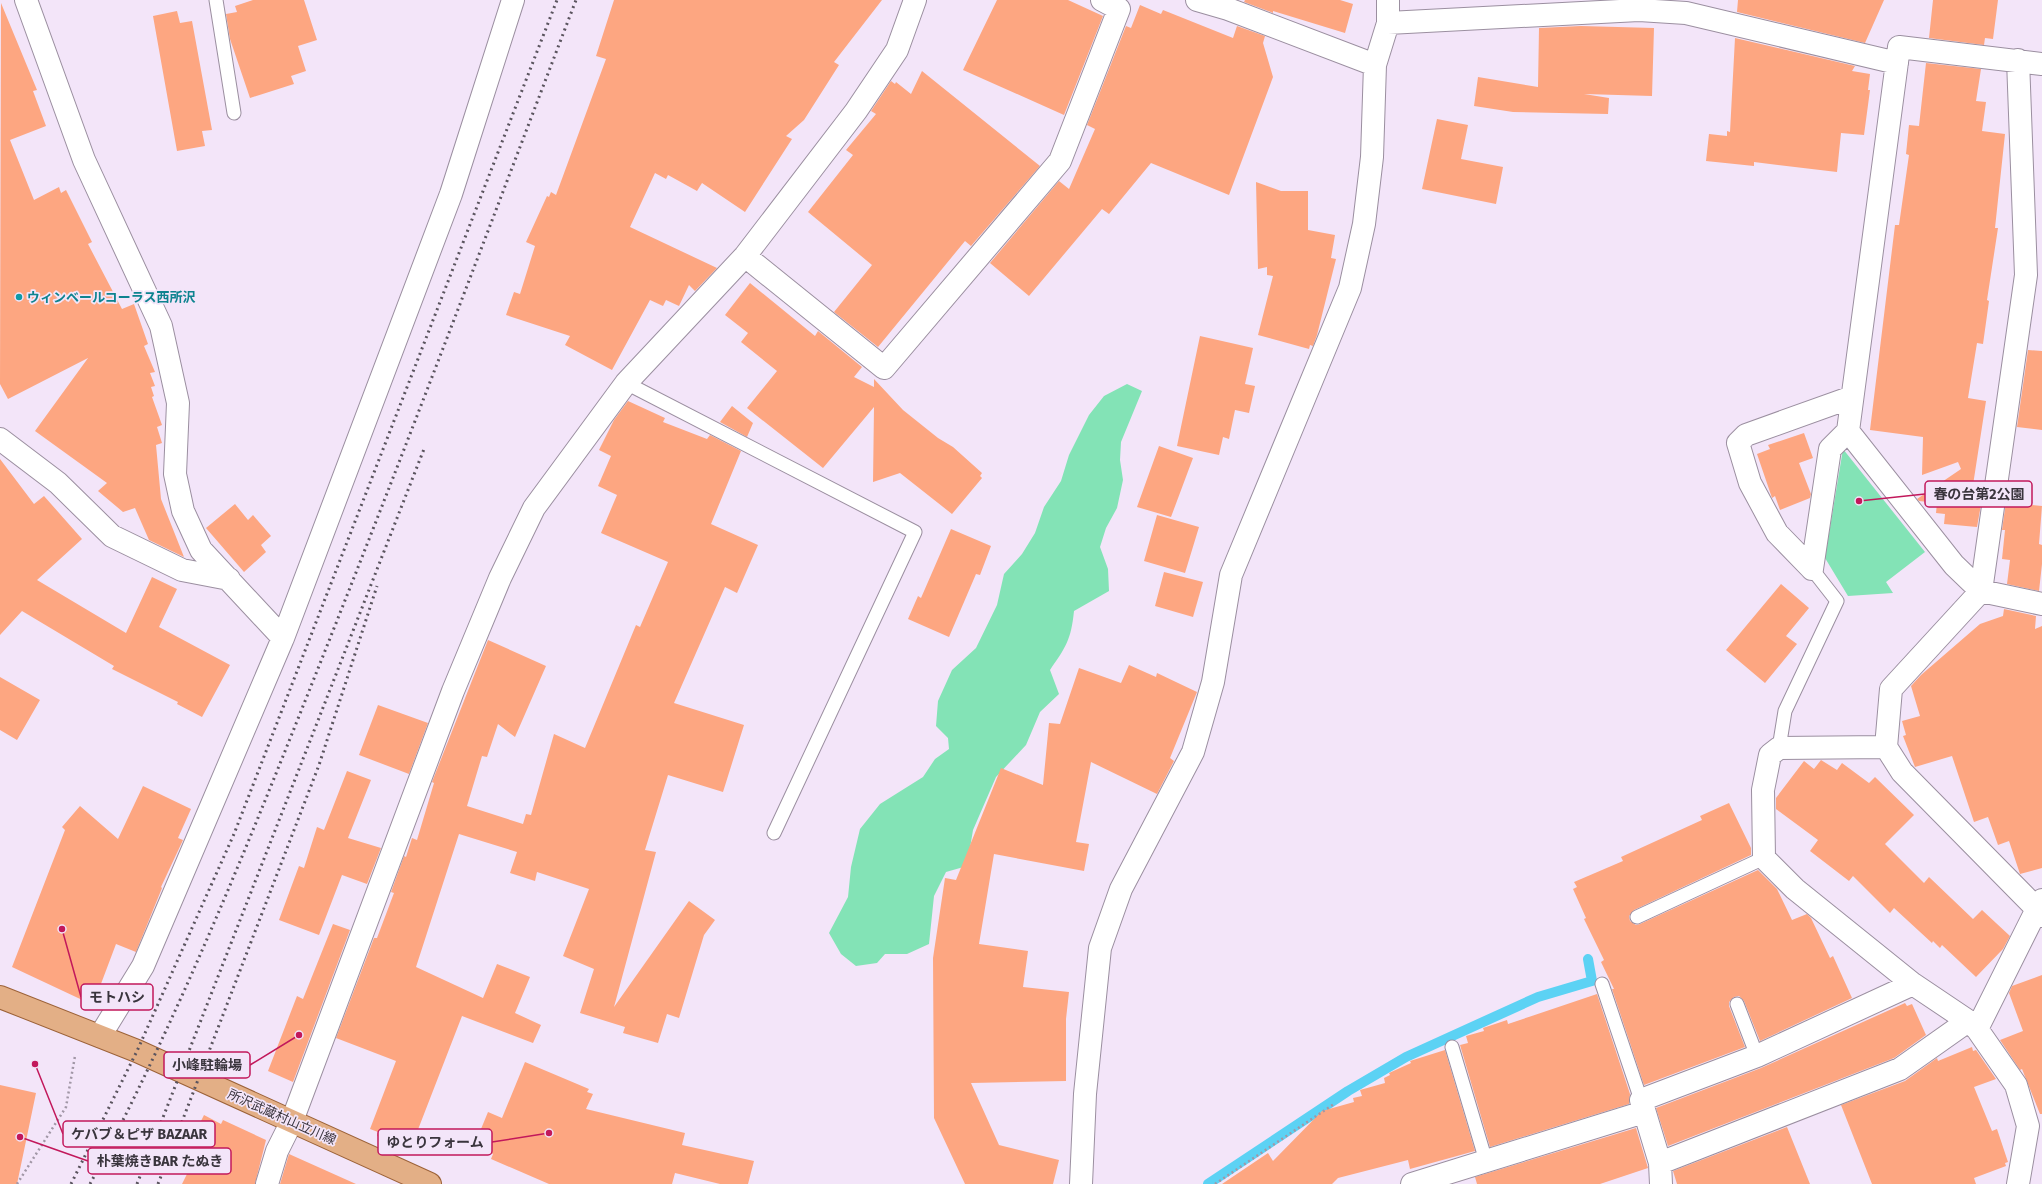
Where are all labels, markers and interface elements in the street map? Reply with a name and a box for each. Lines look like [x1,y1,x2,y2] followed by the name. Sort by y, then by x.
[27,290,195,305] place label: ウィンベールコーラス西所沢
[14,292,24,302] marker: ウィンベールコーラス西所沢
[1925,481,2032,507] callout: 春の台第2公園
[1933,486,2025,503] text: 春の台第2公園
[81,984,153,1010] callout: モトハシ
[89,989,145,1006] text: モトハシ
[164,1052,250,1078] callout: 小峰駐輪場
[172,1057,242,1074] text: 小峰駐輪場
[225,1086,339,1148] street label: 所沢武蔵村山立川線
[63,1121,215,1147] callout: ケバブ＆ピザ BAZAAR
[71,1126,208,1143] text: ケバブ＆ピザ BAZAAR
[378,1129,492,1155] callout: ゆとりフォーム
[386,1134,484,1151] text: ゆとりフォーム
[88,1148,231,1174] callout: 朴葉焼きBAR たぬき
[97,1153,223,1170] text: 朴葉焼きBAR たぬき

